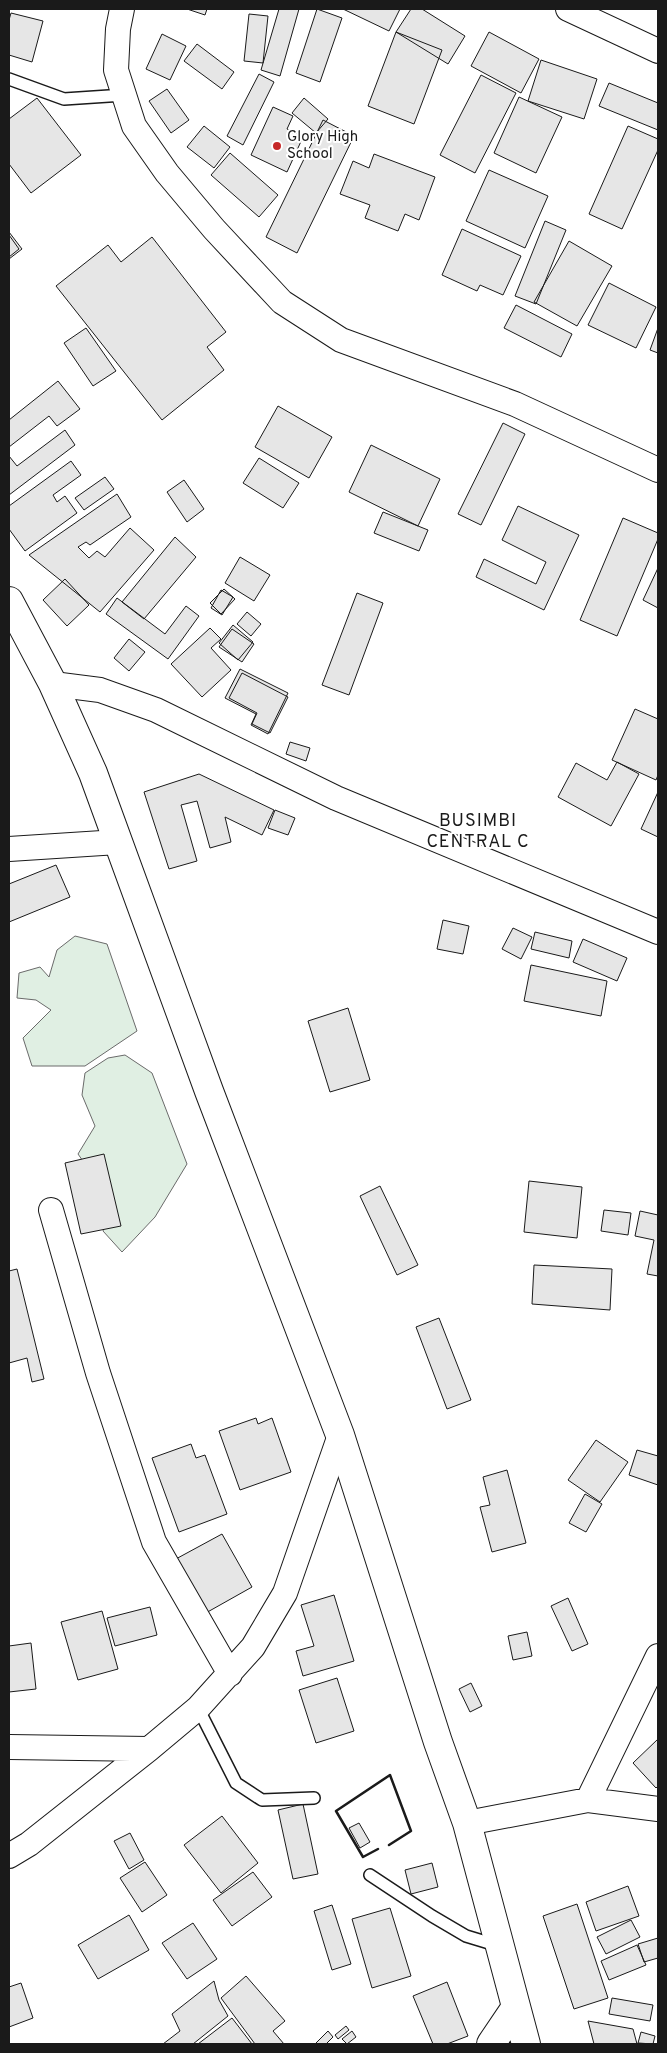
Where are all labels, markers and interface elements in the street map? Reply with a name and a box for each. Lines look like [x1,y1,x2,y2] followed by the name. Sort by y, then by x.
[287,128,358,164] place label: Glory High School
[271,140,283,152] marker: Glory High School
[426,810,530,854] district label: BUSIMBI CENTRAL C

